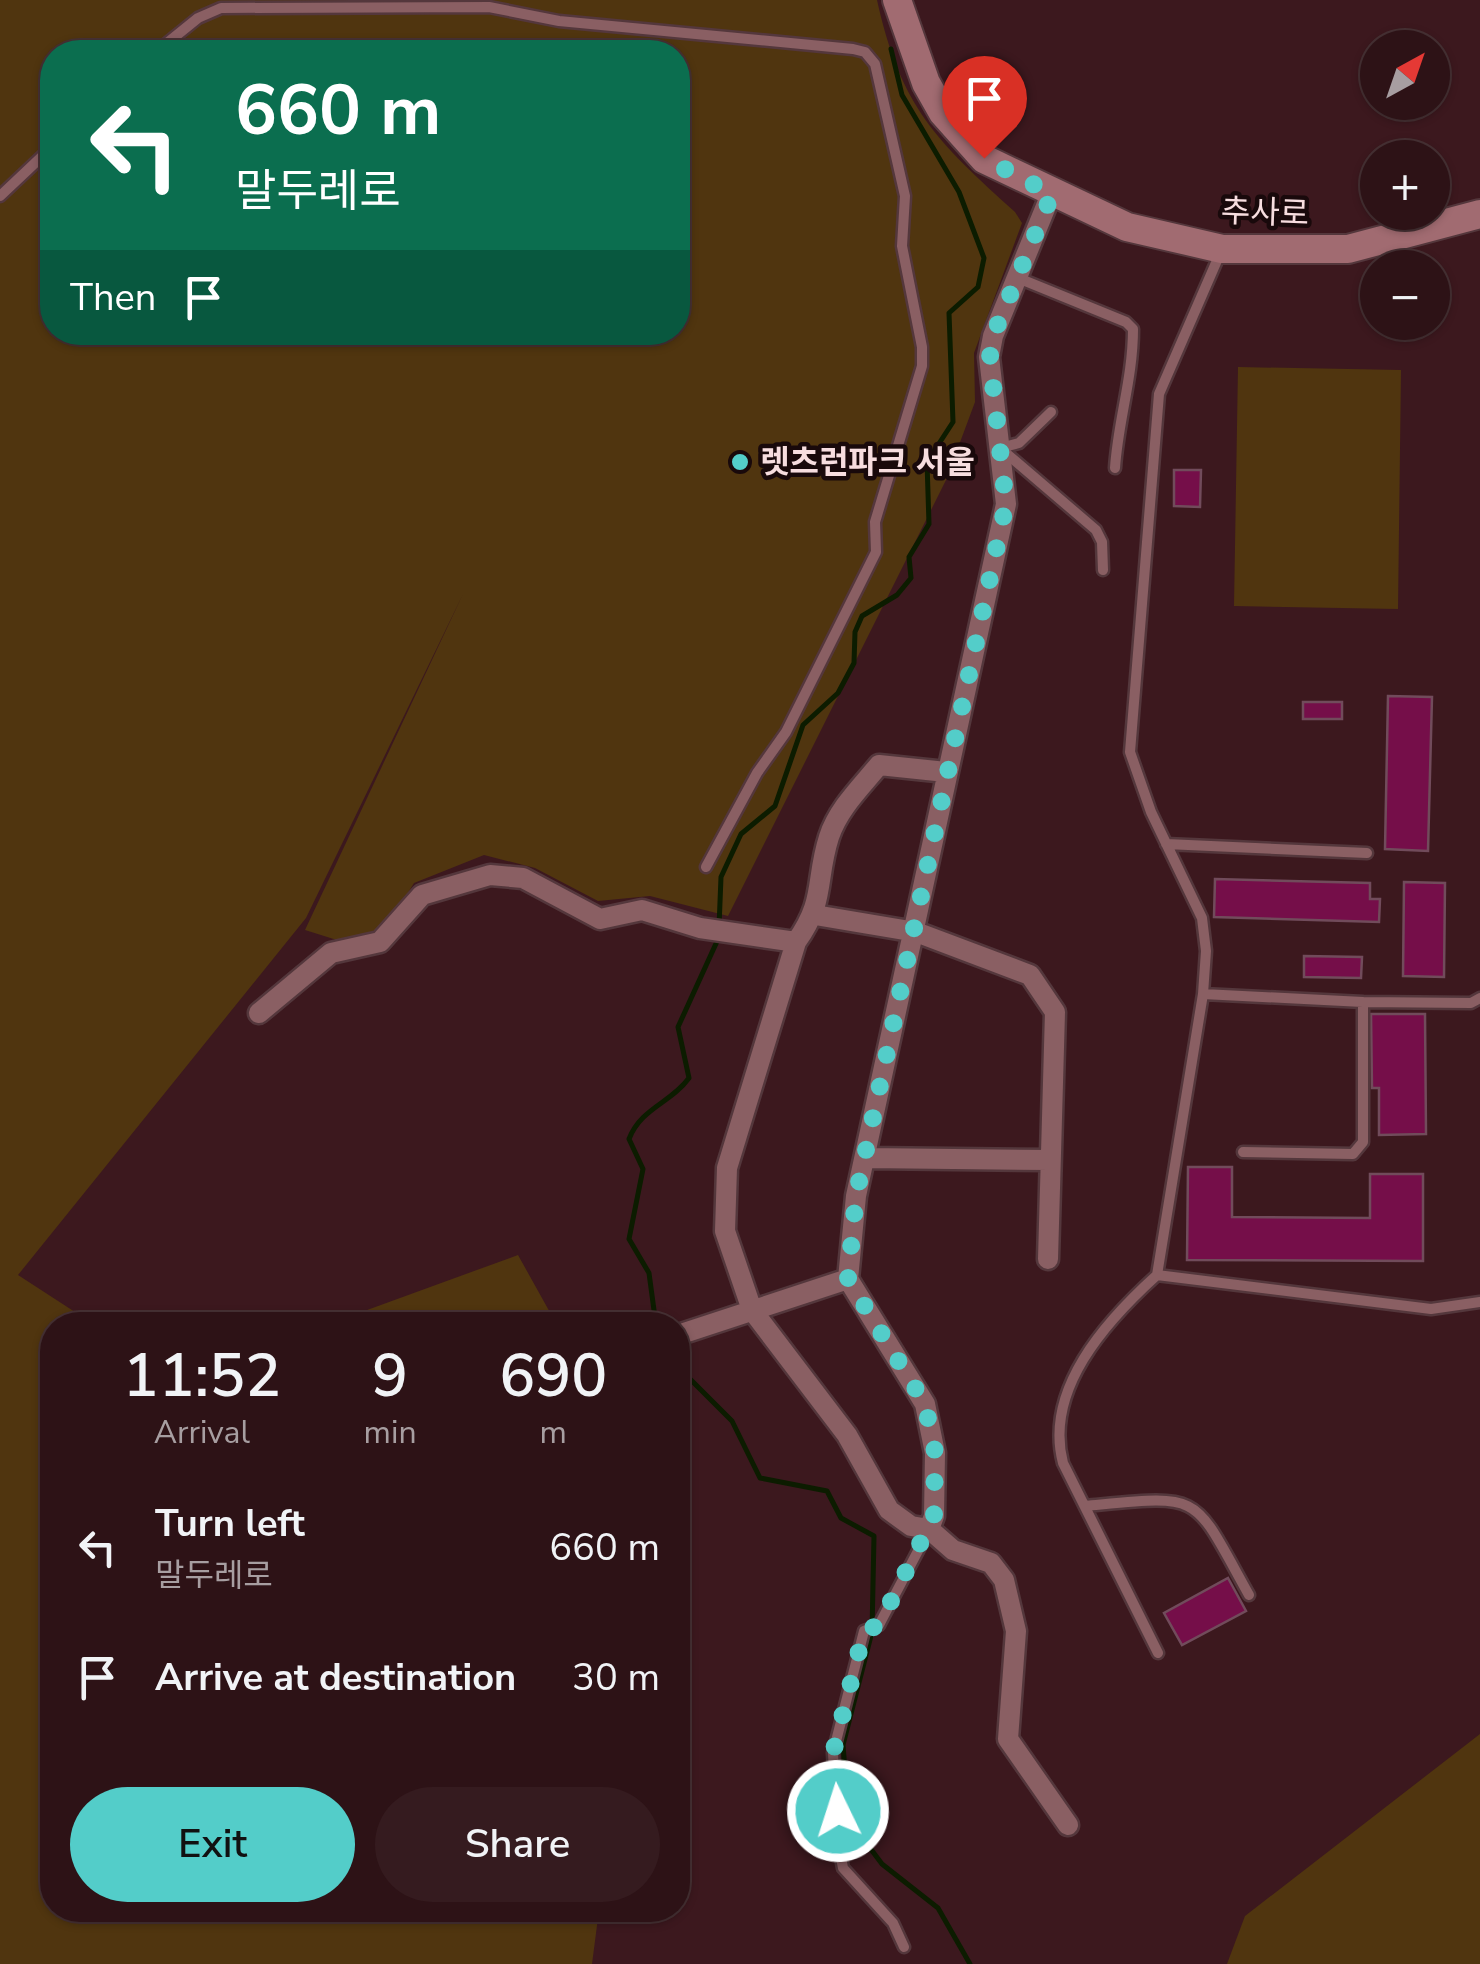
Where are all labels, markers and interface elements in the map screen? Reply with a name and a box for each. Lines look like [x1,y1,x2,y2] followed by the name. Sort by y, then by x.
[1360,30,1450,120] north arrow
[1360,30,1450,340] map controls
[942,56,1027,159] pin
[235,63,441,159] text: 660 m
[957,71,1012,126] icon: arrive
[70,80,200,210] icon: left
[1360,140,1450,230] button: +
[235,161,401,222] text: 말두레로
[1220,189,1310,236] street label: 추사로
[1360,250,1450,340] button: −
[176,270,231,325] icon: arrive
[70,272,156,323] text: Then
[760,441,975,484] place label: 렛츠런파크 서울
[729,451,751,473] marker: 렛츠런파크 서울
[123,1335,281,1417] text: 11:52
[372,1335,408,1417] text: 9
[499,1335,607,1417] text: 690
[154,1411,250,1454] text: Arrival
[364,1411,417,1454] text: min
[540,1411,567,1454] text: m
[155,1498,305,1549] text: Turn left
[70,1520,125,1575] icon: left
[549,1522,660,1573] text: 660 m
[155,1554,273,1597] text: 말두레로
[70,1650,125,1705] icon: arrive
[155,1652,516,1703] text: Arrive at destination
[572,1652,660,1703] text: 30 m
[786,1759,890,1863] position arrow
[70,1787,355,1902] button: Exit
[375,1787,660,1902] button: Share

